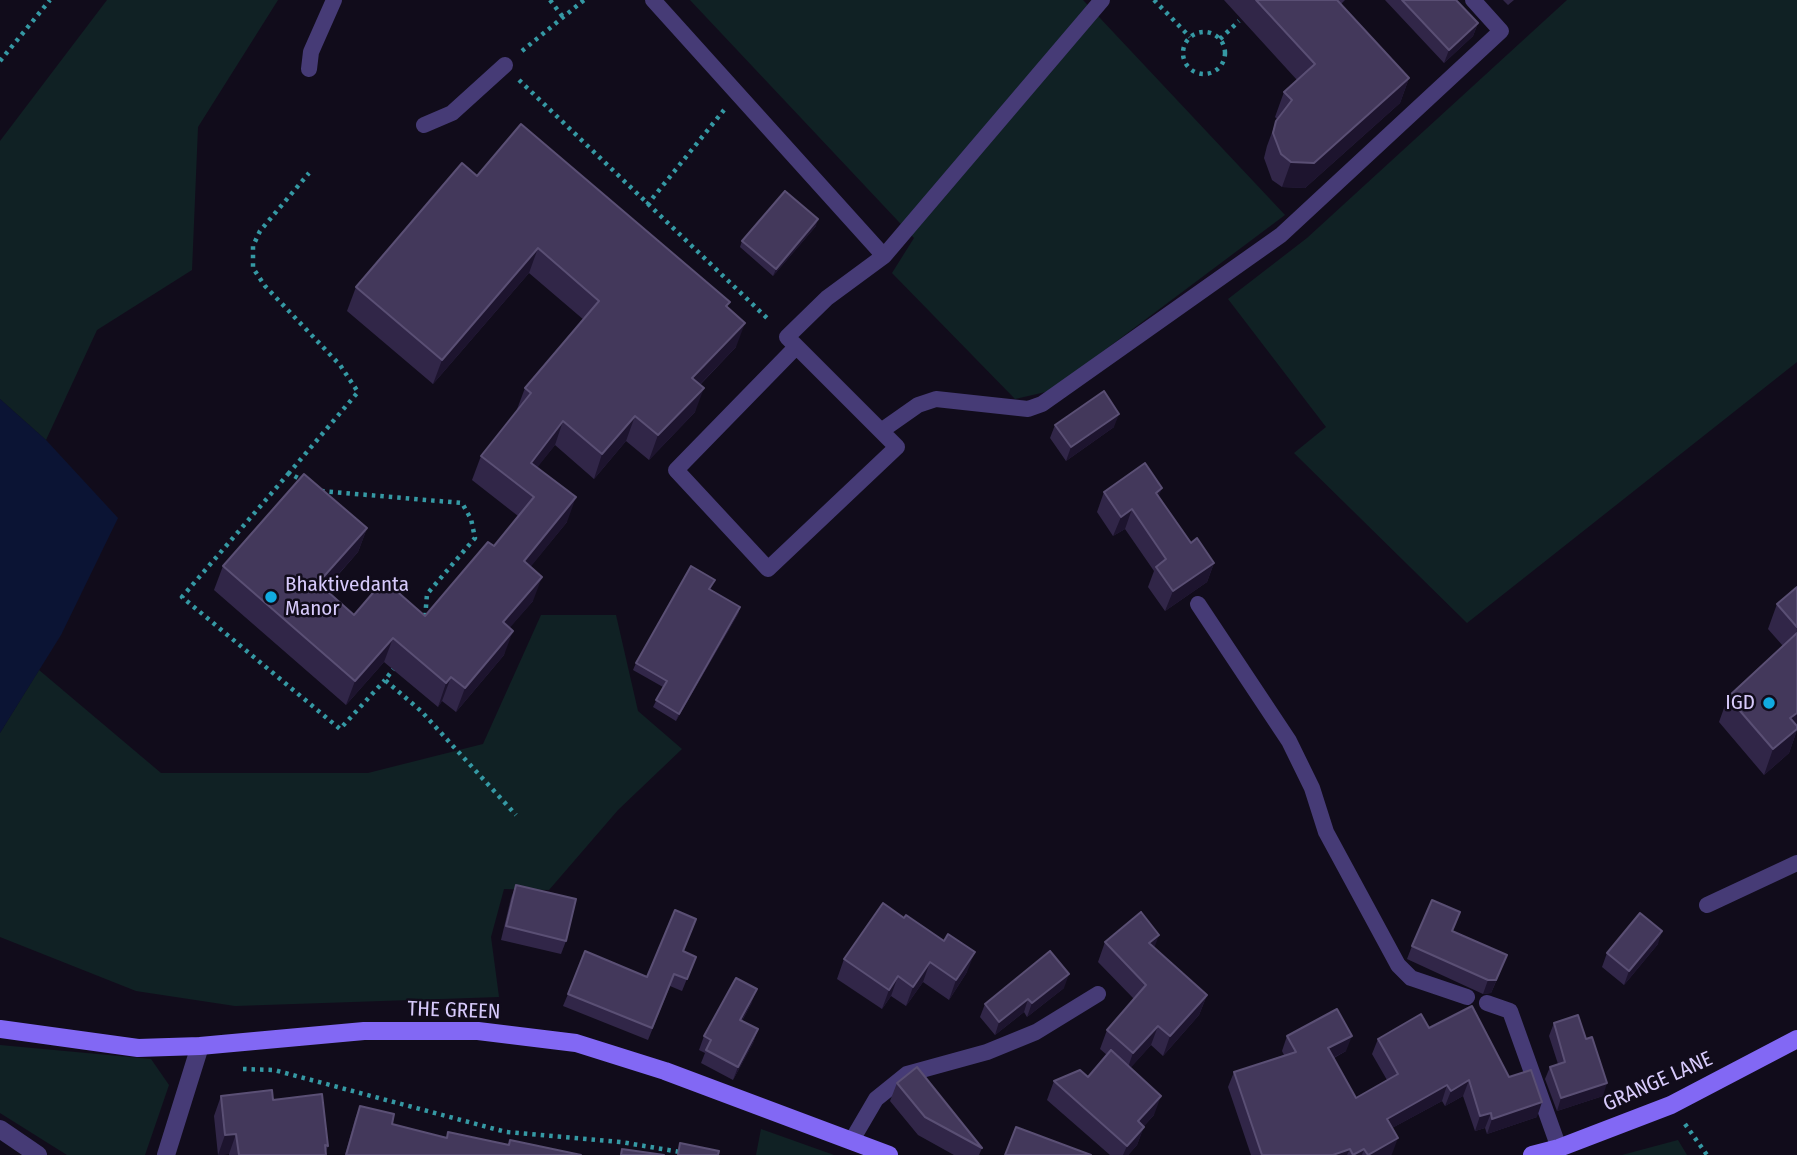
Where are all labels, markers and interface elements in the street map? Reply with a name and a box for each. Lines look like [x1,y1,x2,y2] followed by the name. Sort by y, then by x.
[285,572,409,622] place label: Bhaktivedanta Manor
[263,589,279,605] marker: Bhaktivedanta Manor
[1725,690,1755,716] place label: IGD
[1761,695,1777,711] marker: IGD
[407,997,501,1025] street label: THE GREEN
[1599,1047,1717,1117] street label: GRANGE LANE

